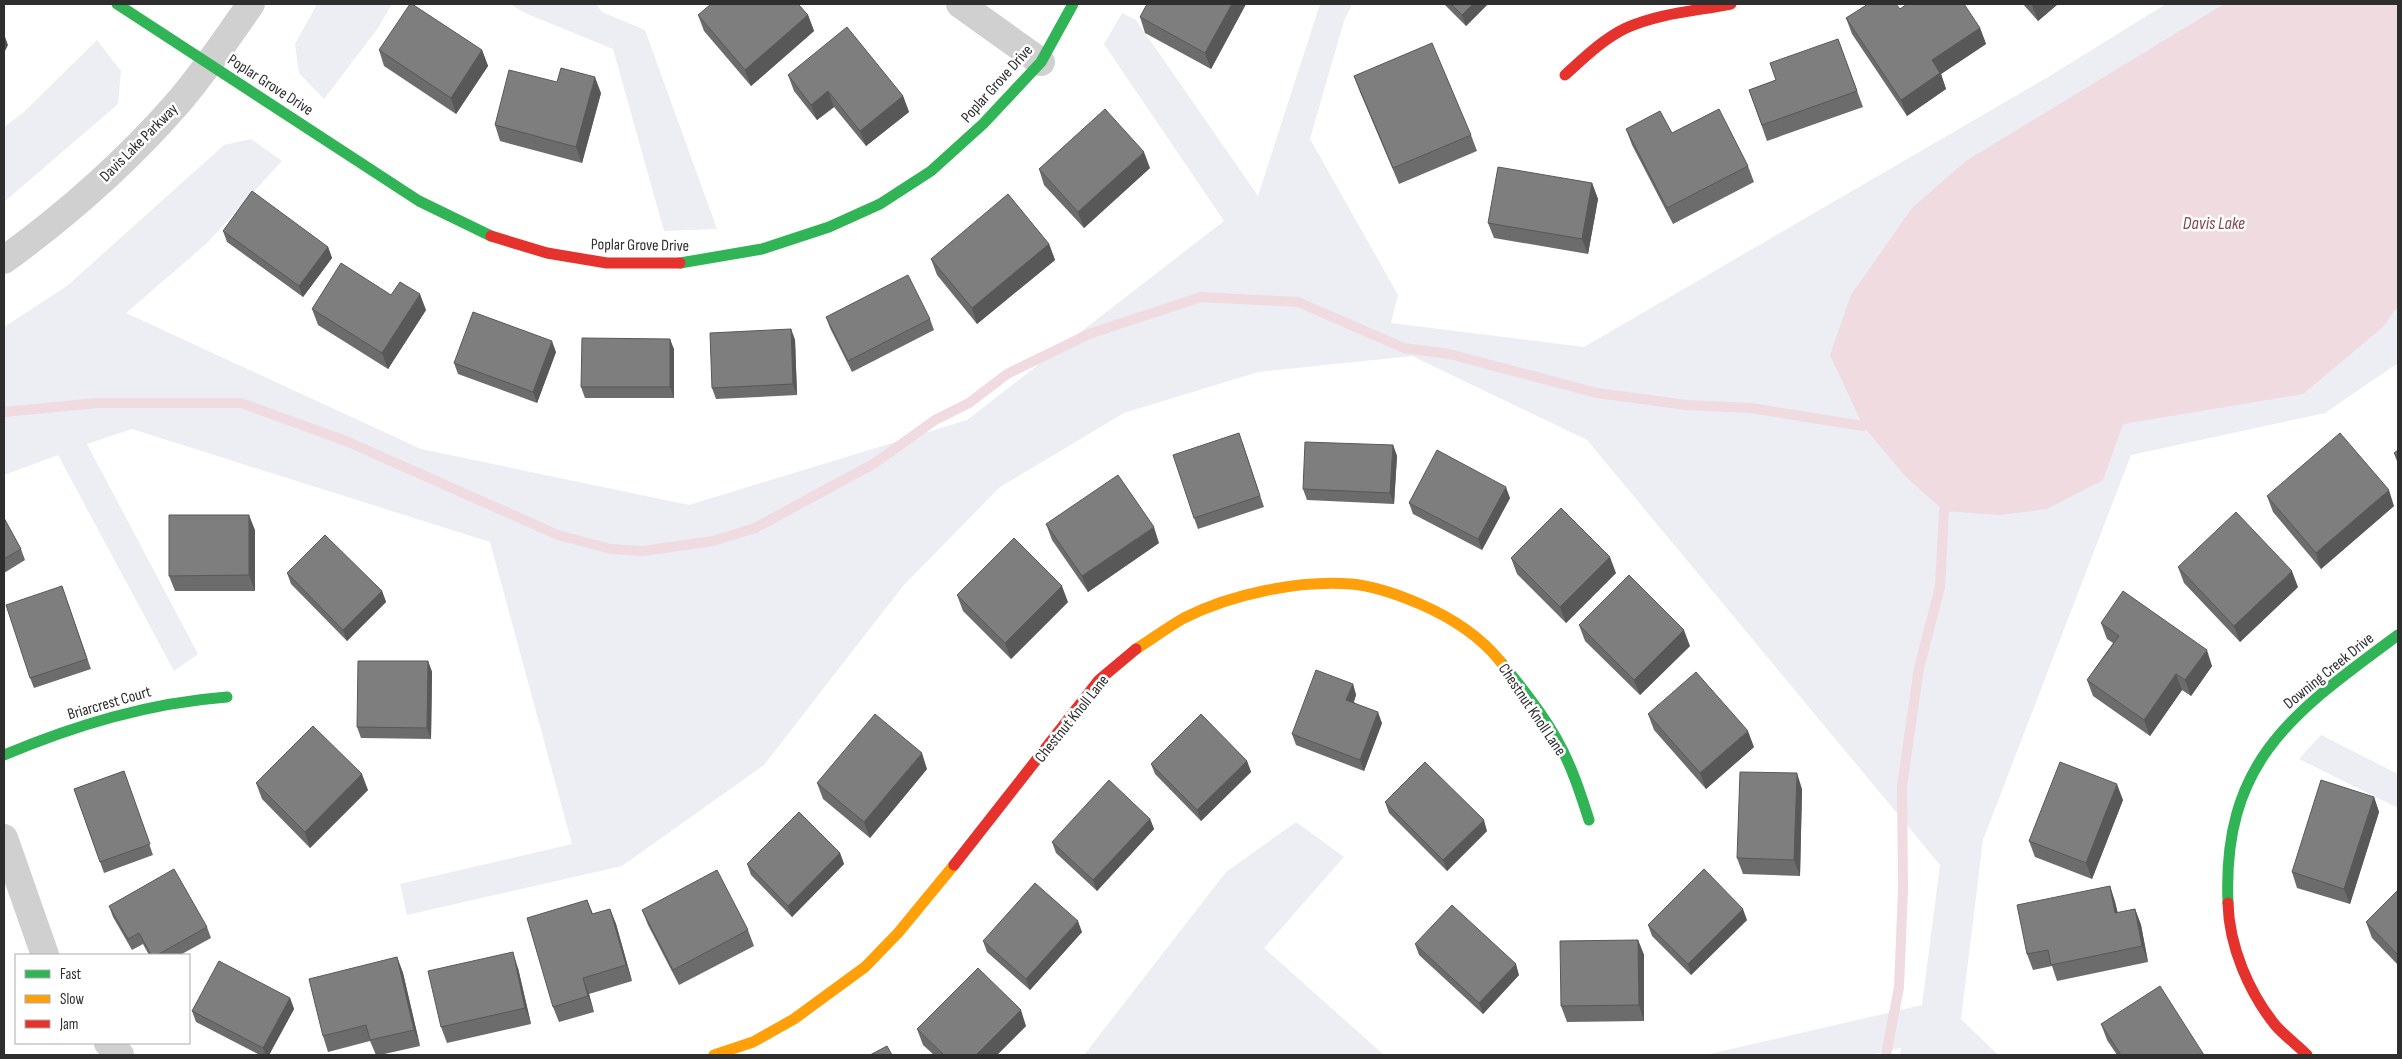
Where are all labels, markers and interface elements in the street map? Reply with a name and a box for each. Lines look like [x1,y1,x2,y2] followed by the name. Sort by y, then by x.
[957,41,1037,127] street label: Poplar Grove Drive
[224,51,317,120] street label: Poplar Grove Drive
[96,100,182,186] street label: Davis Lake Parkway
[2183,213,2245,234] water label: Davis Lake
[591,235,689,256] street label: Poplar Grove Drive
[2280,629,2378,713] street label: Downing Creek Drive
[1494,660,1570,760] street label: Chestnut Knoll Lane
[1031,671,1113,767] street label: Chestnut Knoll Lane
[65,682,153,724] street label: Briarcrest Court
[15,954,190,1044] legend
[60,965,82,984] text: Fast
[60,990,84,1009] text: Slow
[59,1015,78,1034] text: Jam

